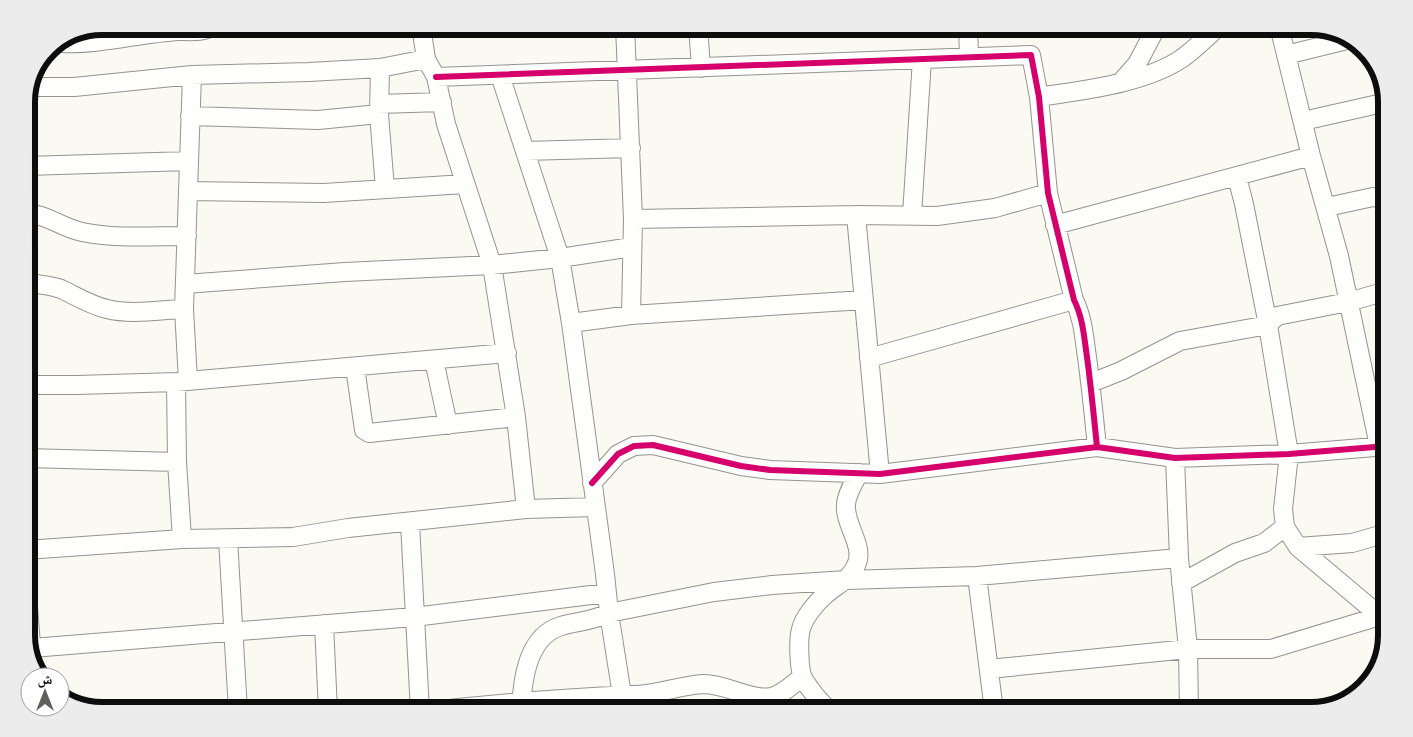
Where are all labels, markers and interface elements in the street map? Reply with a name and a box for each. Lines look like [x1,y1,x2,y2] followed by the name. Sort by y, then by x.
[20,667,70,717] north arrow
[38,670,53,688] text: ش

